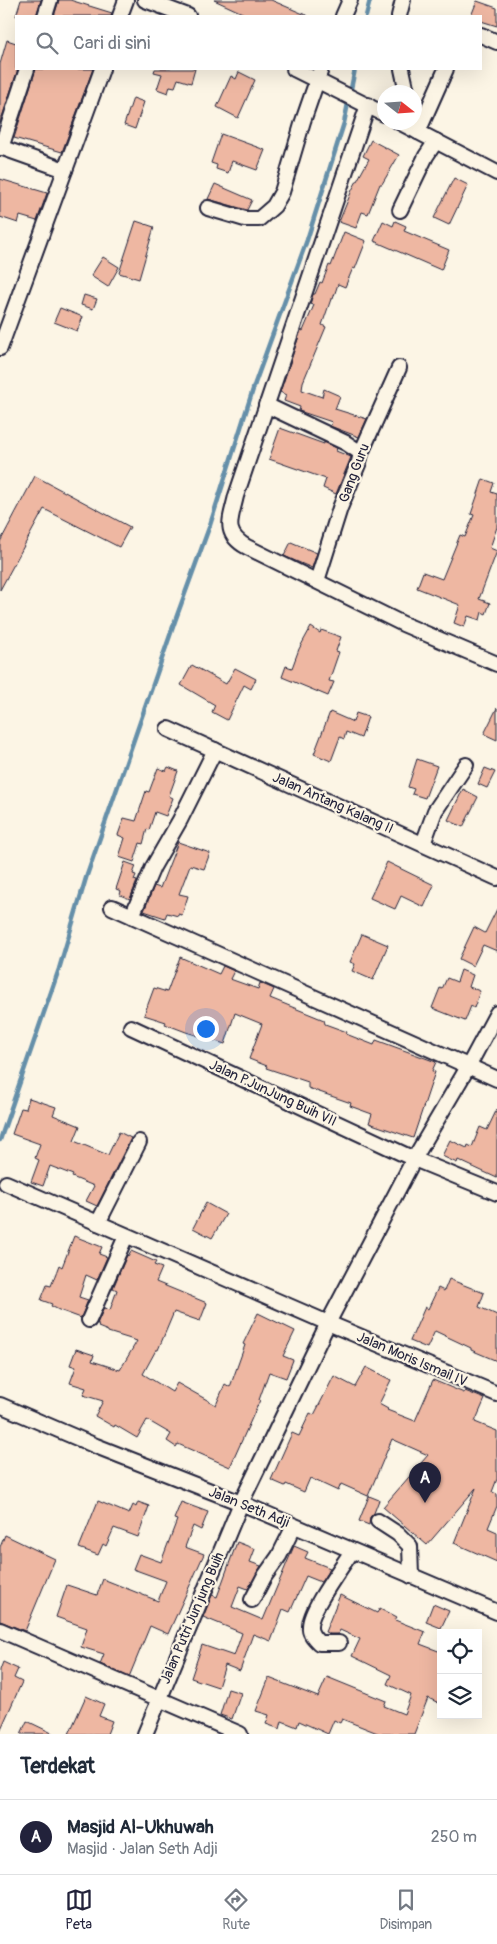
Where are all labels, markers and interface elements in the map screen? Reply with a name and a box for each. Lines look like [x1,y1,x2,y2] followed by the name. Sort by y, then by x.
[15,15,482,70] search box
[33,29,61,57] icon: search
[73,31,150,55] text: Cari di sini
[377,85,422,130] north arrow
[335,441,373,505] street label: Gang Guru
[270,769,396,837] street label: Jalan Antang Kalang II
[193,1016,219,1042] your location
[207,1056,339,1130] street label: Jalan P.JunJung Buih VII
[354,1328,470,1390] street label: Jalan Moris Ismail IV
[409,1462,441,1503] pin: A
[206,1483,292,1531] street label: Jalan Seth Adji
[157,1550,227,1686] street label: Jalan Putri Jun jung Buih
[437,1629,482,1719] map controls
[437,1629,482,1674] button: locate
[437,1674,482,1719] button: layers
[20,1753,95,1780] text: Terdekat
[67,1815,214,1839] text: Masjid Al-Ukhuwah
[31,1827,41,1847] text: A
[431,1827,477,1847] text: 250 m
[67,1839,217,1859] text: Masjid · Jalan Seth Adji
[65,1886,93,1933] tab: Peta
[222,1886,250,1933] tab: Rute
[380,1886,432,1933] tab: Disimpan

